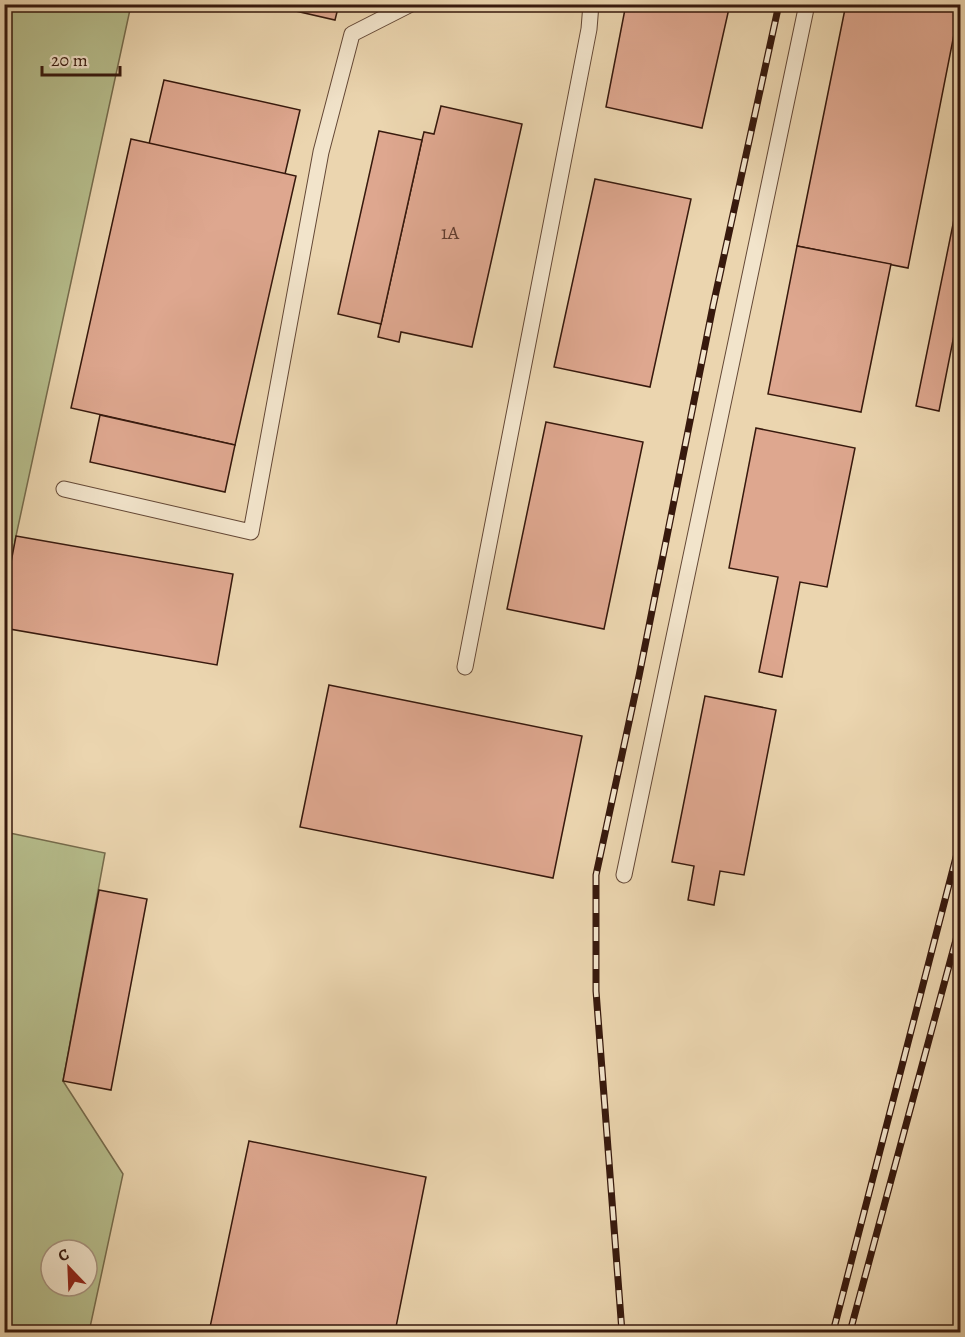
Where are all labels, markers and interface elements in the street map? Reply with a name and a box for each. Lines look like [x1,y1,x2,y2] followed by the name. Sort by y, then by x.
[42,39,120,77] scale bar
[51,48,88,72] text: 20 m
[441,219,460,246] house number: 1А
[39,1238,99,1298] north arrow
[55,1243,72,1267] text: С

